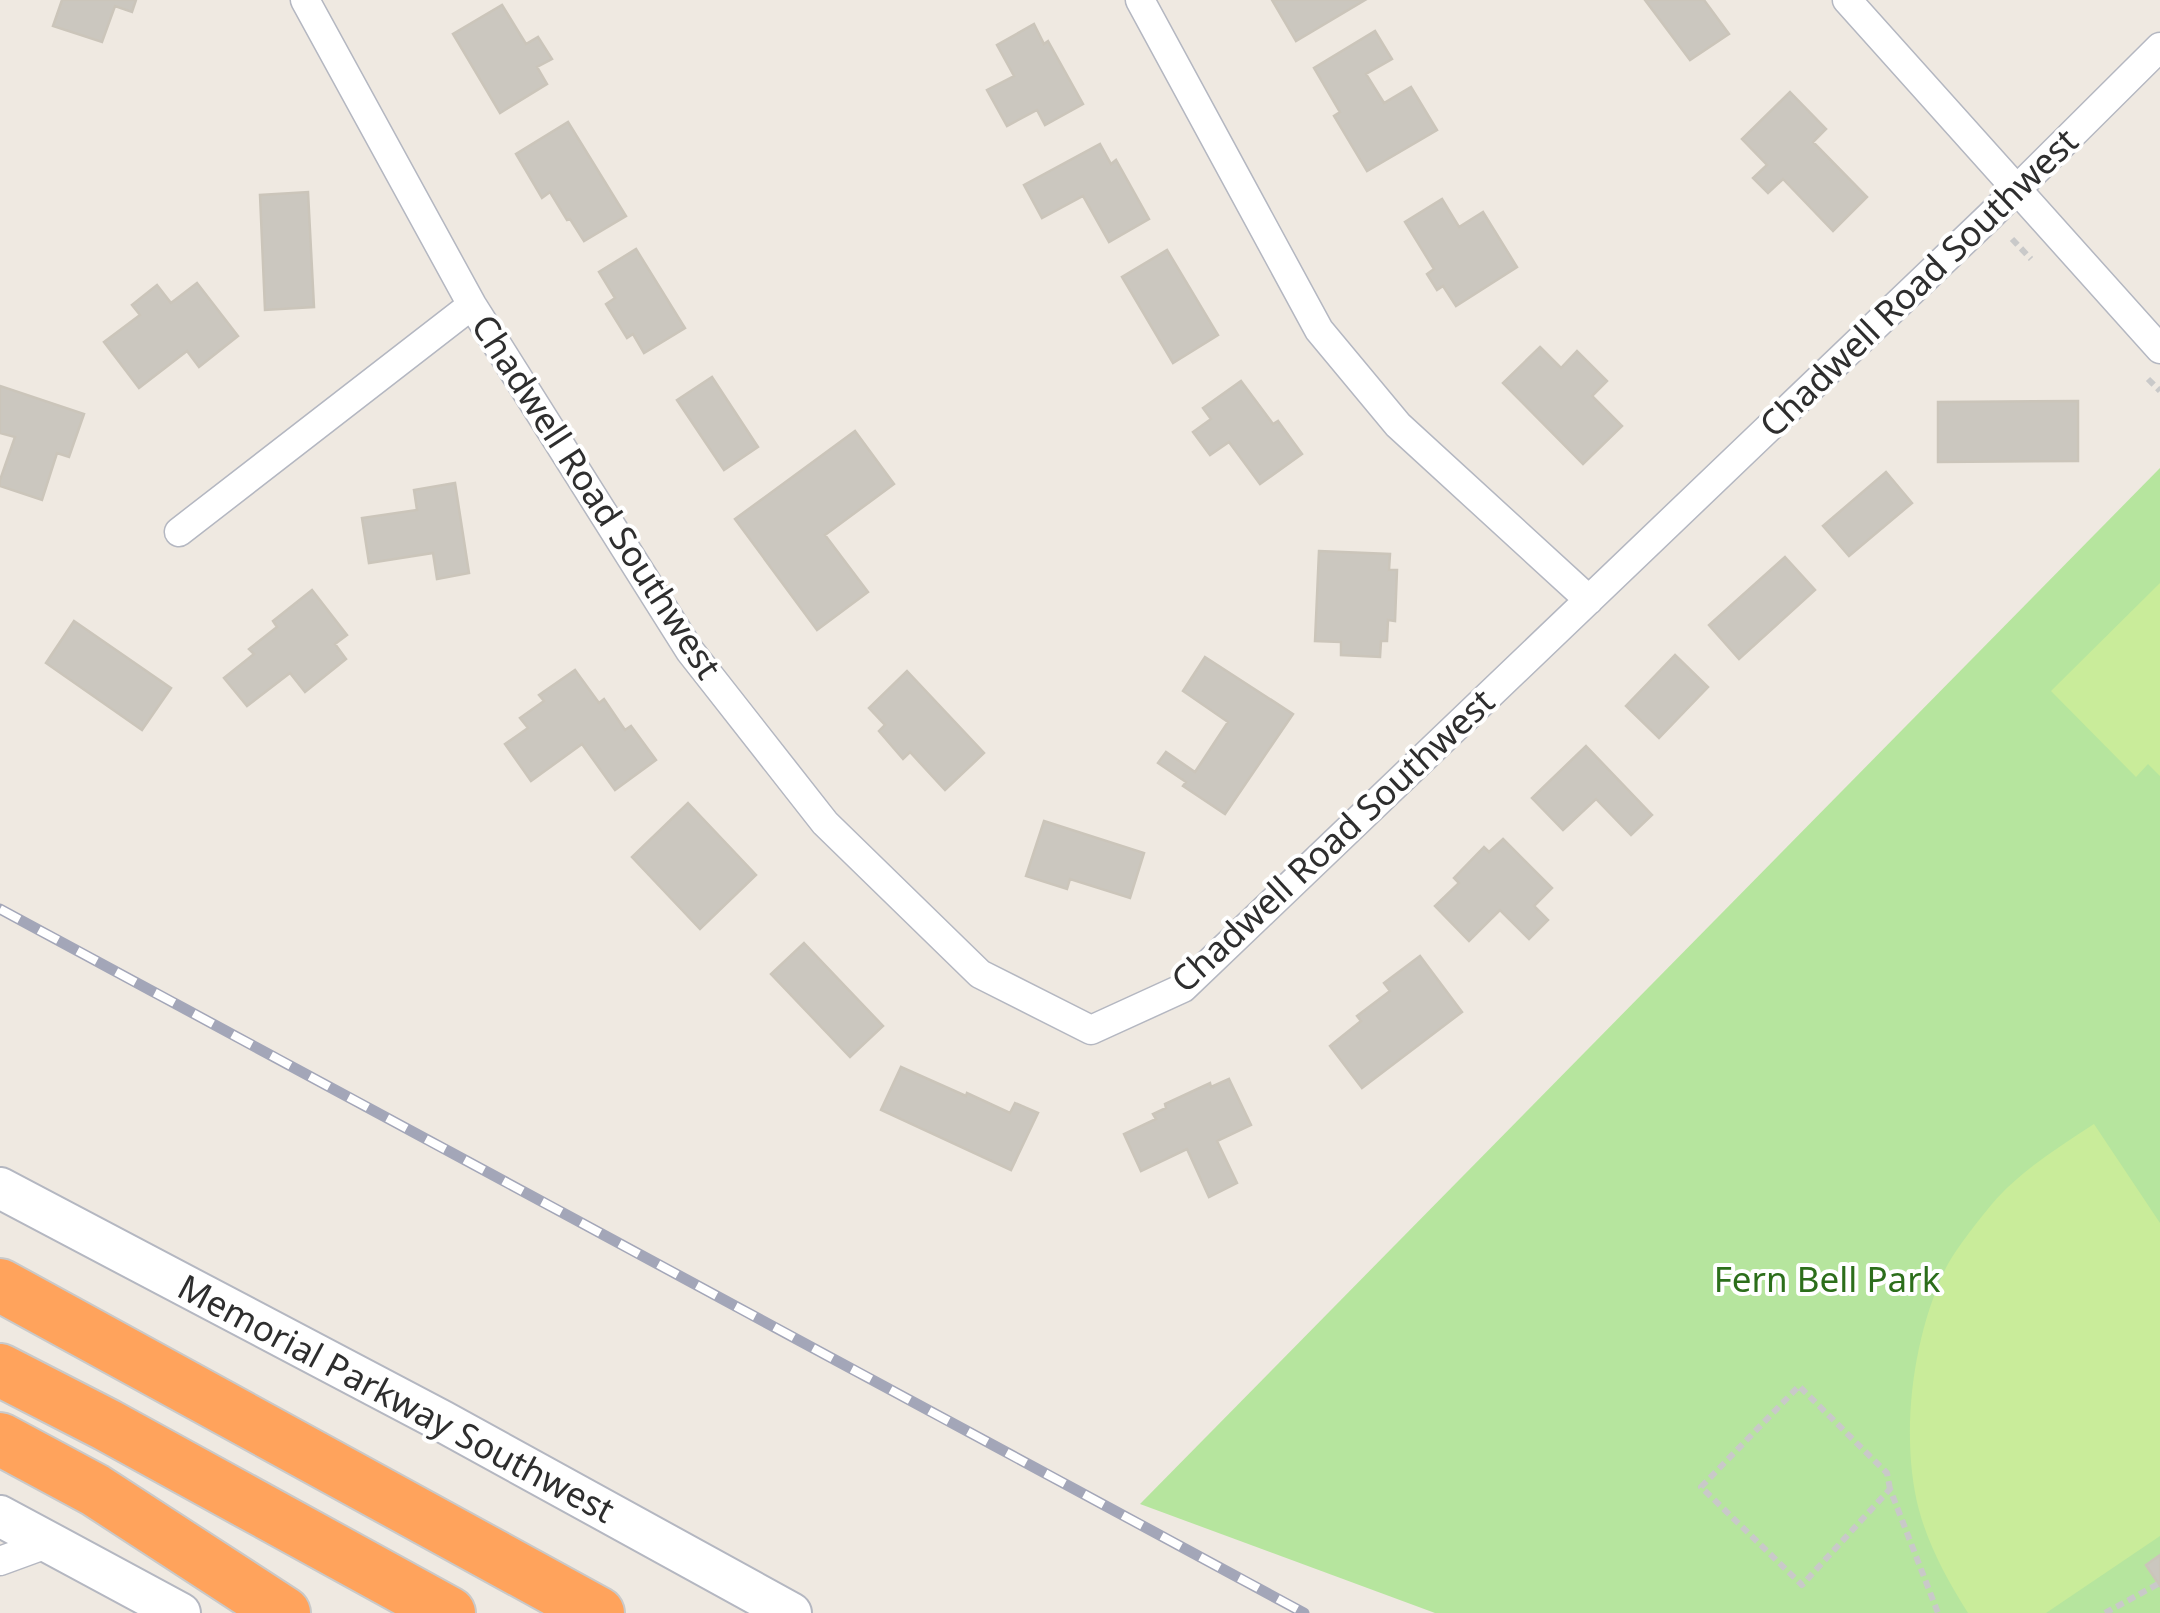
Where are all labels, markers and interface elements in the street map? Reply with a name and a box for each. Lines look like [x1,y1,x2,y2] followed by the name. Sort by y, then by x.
[1749,117,2087,447] street label: Chadwell Road Southwest
[462,305,733,687] street label: Chadwell Road Southwest
[1160,678,1504,1002] street label: Chadwell Road Southwest
[1714,1255,1941,1302] park label: Fern Bell Park
[170,1262,623,1533] street label: Memorial Parkway Southwest

